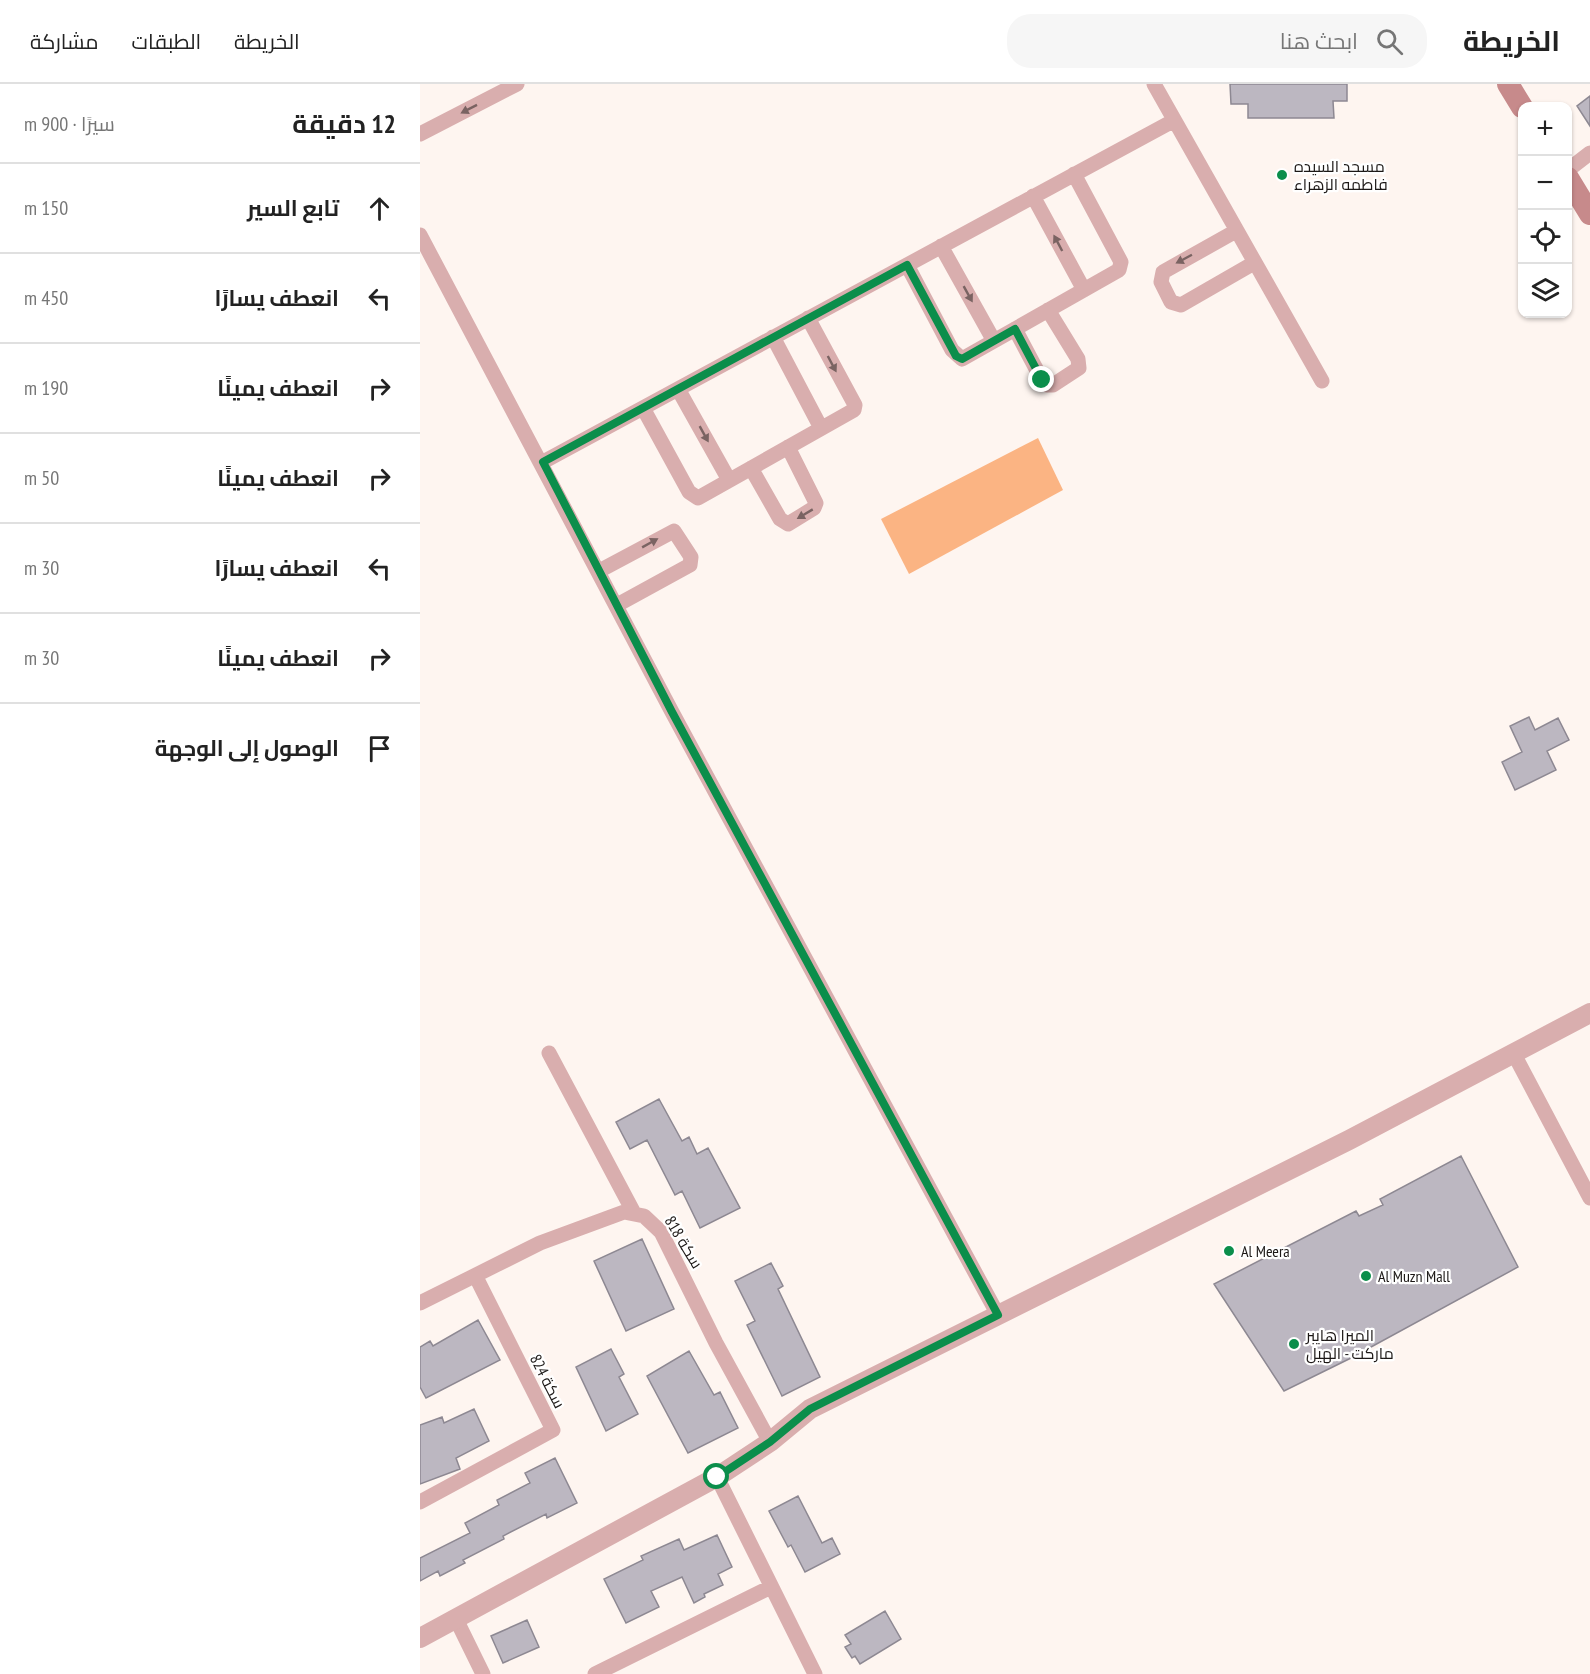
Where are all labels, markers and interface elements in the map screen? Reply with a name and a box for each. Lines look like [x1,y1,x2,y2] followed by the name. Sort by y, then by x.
[1007,14,1427,68] search box
[1463,22,1560,59] text: الخريطة
[1373,25,1406,58] icon: search
[1280,27,1358,55] text: ابحث هنا
[30,28,99,55] text: مشاركة
[132,28,201,55] text: الطبقات
[234,28,300,55] text: الخريطة
[1518,102,1572,318] map controls
[1518,102,1572,156] button: +
[460,104,477,114] one-way arrow
[292,107,396,140] text: 12 دقيقة
[24,111,115,137] text: سيرًا · 900 m
[1294,156,1388,194] place label: مسجد السيده فاطمه الزهراء
[1518,156,1572,210] button: −
[1275,168,1289,182] marker: مسجد السيده فاطمه الزهراء
[363,192,396,225] icon: ahead
[247,194,339,222] text: تابع السير
[24,195,68,221] text: 150 m
[1518,210,1572,264] button: locate
[1053,234,1063,251] one-way arrow
[1176,254,1193,264] one-way arrow
[1518,264,1572,318] button: layers
[363,282,396,315] icon: left
[215,284,339,312] text: انعطف يسارًا
[24,285,68,311] text: 450 m
[962,285,972,302] one-way arrow
[827,356,837,373] one-way arrow
[1028,366,1054,392] route end
[363,372,396,405] icon: right
[217,374,339,402] text: انعطف يمينًا
[24,375,68,401] text: 190 m
[698,426,708,443] one-way arrow
[363,462,396,495] icon: right
[217,464,339,492] text: انعطف يمينًا
[24,465,59,491] text: 50 m
[797,508,813,519] one-way arrow
[642,538,659,548] one-way arrow
[363,552,396,585] icon: left
[215,554,339,582] text: انعطف يسارًا
[24,555,59,581] text: 30 m
[363,642,396,675] icon: right
[217,644,339,672] text: انعطف يمينًا
[24,645,59,671] text: 30 m
[363,732,396,765] icon: arrive
[155,734,339,762] text: الوصول إلى الوجهة
[660,1212,708,1272] street label: سكة 818
[1241,1241,1290,1261] place label: Al Meera
[1222,1244,1236,1258] marker: Al Meera
[1378,1266,1450,1286] place label: Al Muzn Mall
[1359,1269,1373,1283] marker: Al Muzn Mall
[1305,1325,1394,1364] place label: الميرا هايبر ماركت - الهيل
[1287,1337,1301,1351] marker: الميرا هايبر ماركت - الهيل
[526,1351,570,1411] street label: سكة 824
[703,1463,729,1489] route start

